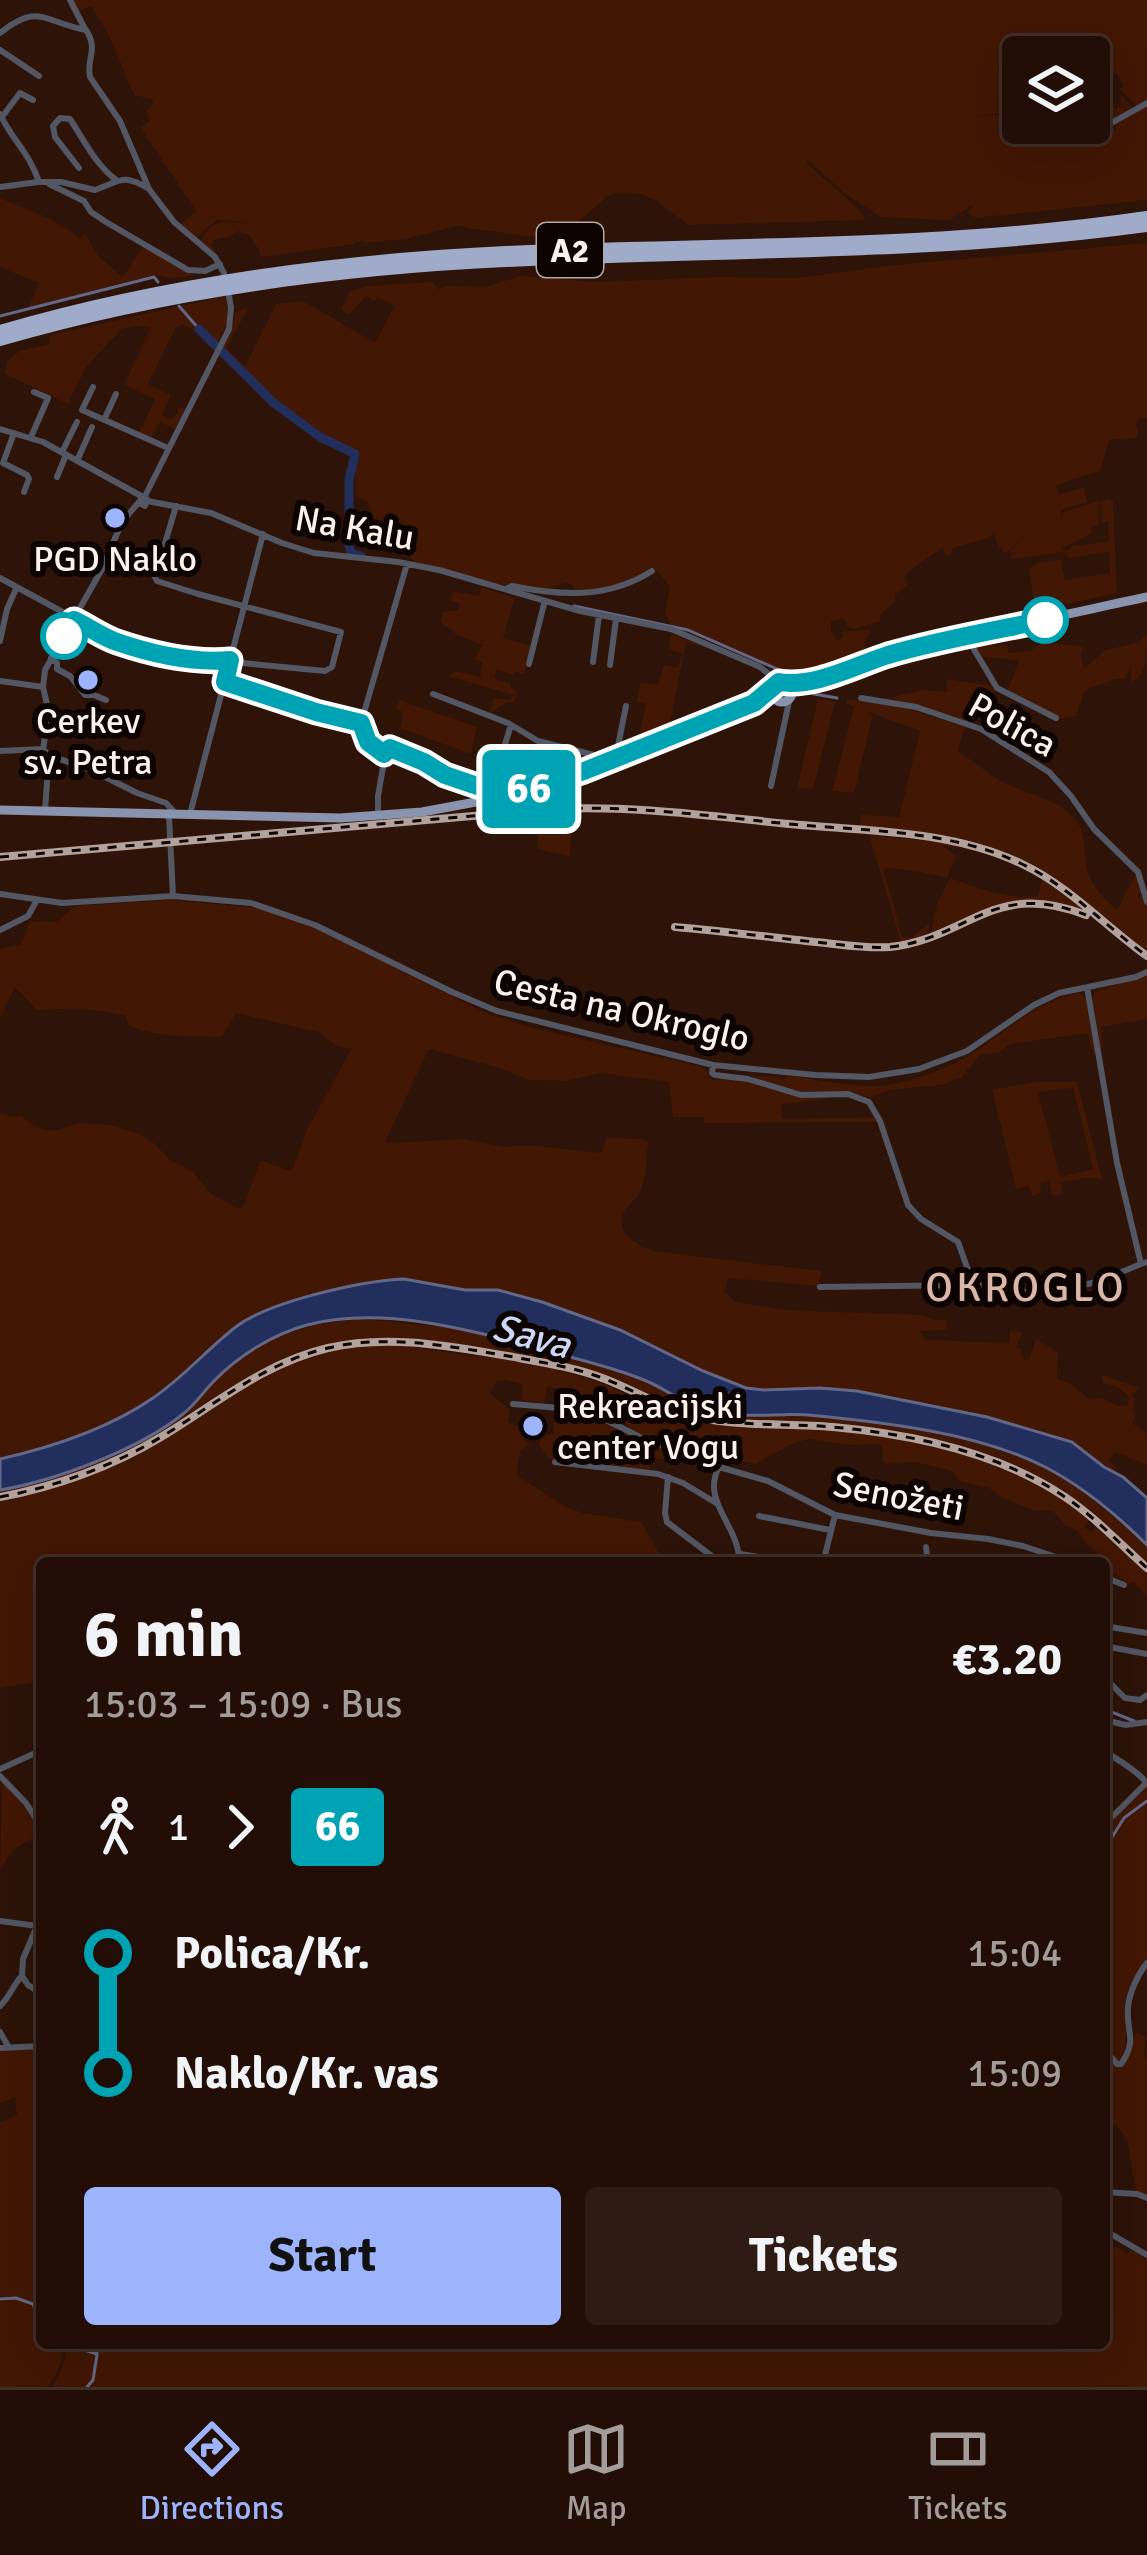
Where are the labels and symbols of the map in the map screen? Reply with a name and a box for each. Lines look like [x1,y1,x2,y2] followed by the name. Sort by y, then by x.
[537,223,603,277] road number: A2
[292,496,418,561] street label: Na Kalu
[102,505,128,531] marker: PGD Naklo
[33,537,197,582] place label: PGD Naklo
[1023,598,1067,642] unlabelled marker
[42,614,86,658] unlabelled marker
[75,667,101,693] marker: Cerkev sv. Petra
[960,683,1064,768] street label: Polica
[24,699,152,785] place label: Cerkev sv. Petra
[475,750,583,828] line badge: 66
[490,959,754,1062] street label: Cesta na Okroglo
[925,1262,1127,1313] district label: OKROGLO
[488,1303,577,1370] water label: Sava
[557,1384,743,1470] place label: Rekreacijski center Vogu
[520,1413,546,1439] marker: Rekreacijski center Vogu
[830,1462,968,1531] street label: Senožeti

